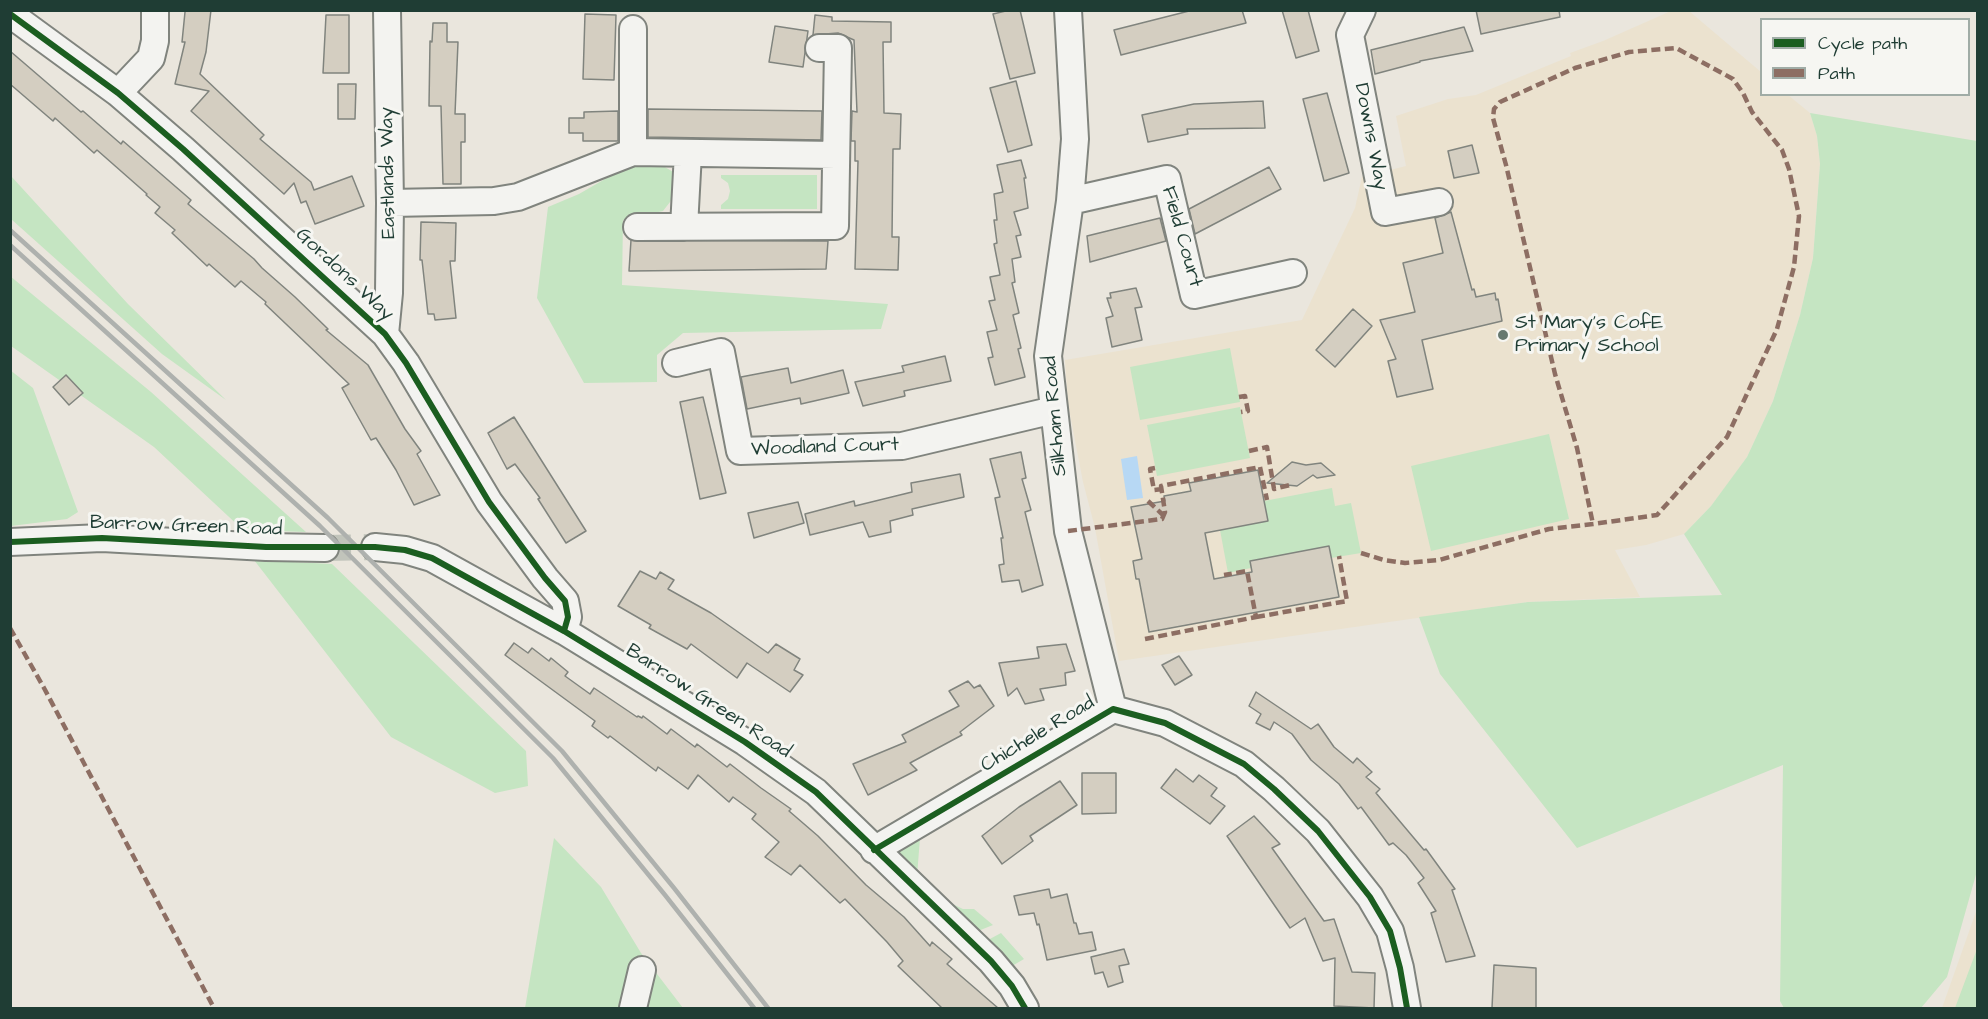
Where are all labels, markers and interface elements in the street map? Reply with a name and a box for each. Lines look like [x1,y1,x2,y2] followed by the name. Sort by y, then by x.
[1760,18,1970,96] legend
[1818,31,1907,56] text: Cycle path
[1818,61,1855,86] text: Path
[1348,82,1392,192] street label: Downs Way
[376,107,402,239] street label: Eastlands Way
[1155,184,1207,290] street label: Field Court
[290,223,398,327] street label: Gordons Way
[1515,312,1663,359] place label: St Mary's CofE Primary School
[1496,328,1510,342] marker: St Mary's CofE Primary School
[1039,355,1073,477] street label: Silkham Road
[751,433,899,463] street label: Woodland Court
[89,512,283,542] street label: Barrow Green Road
[621,640,795,764] street label: Barrow Green Road
[977,692,1099,778] street label: Chichele Road

